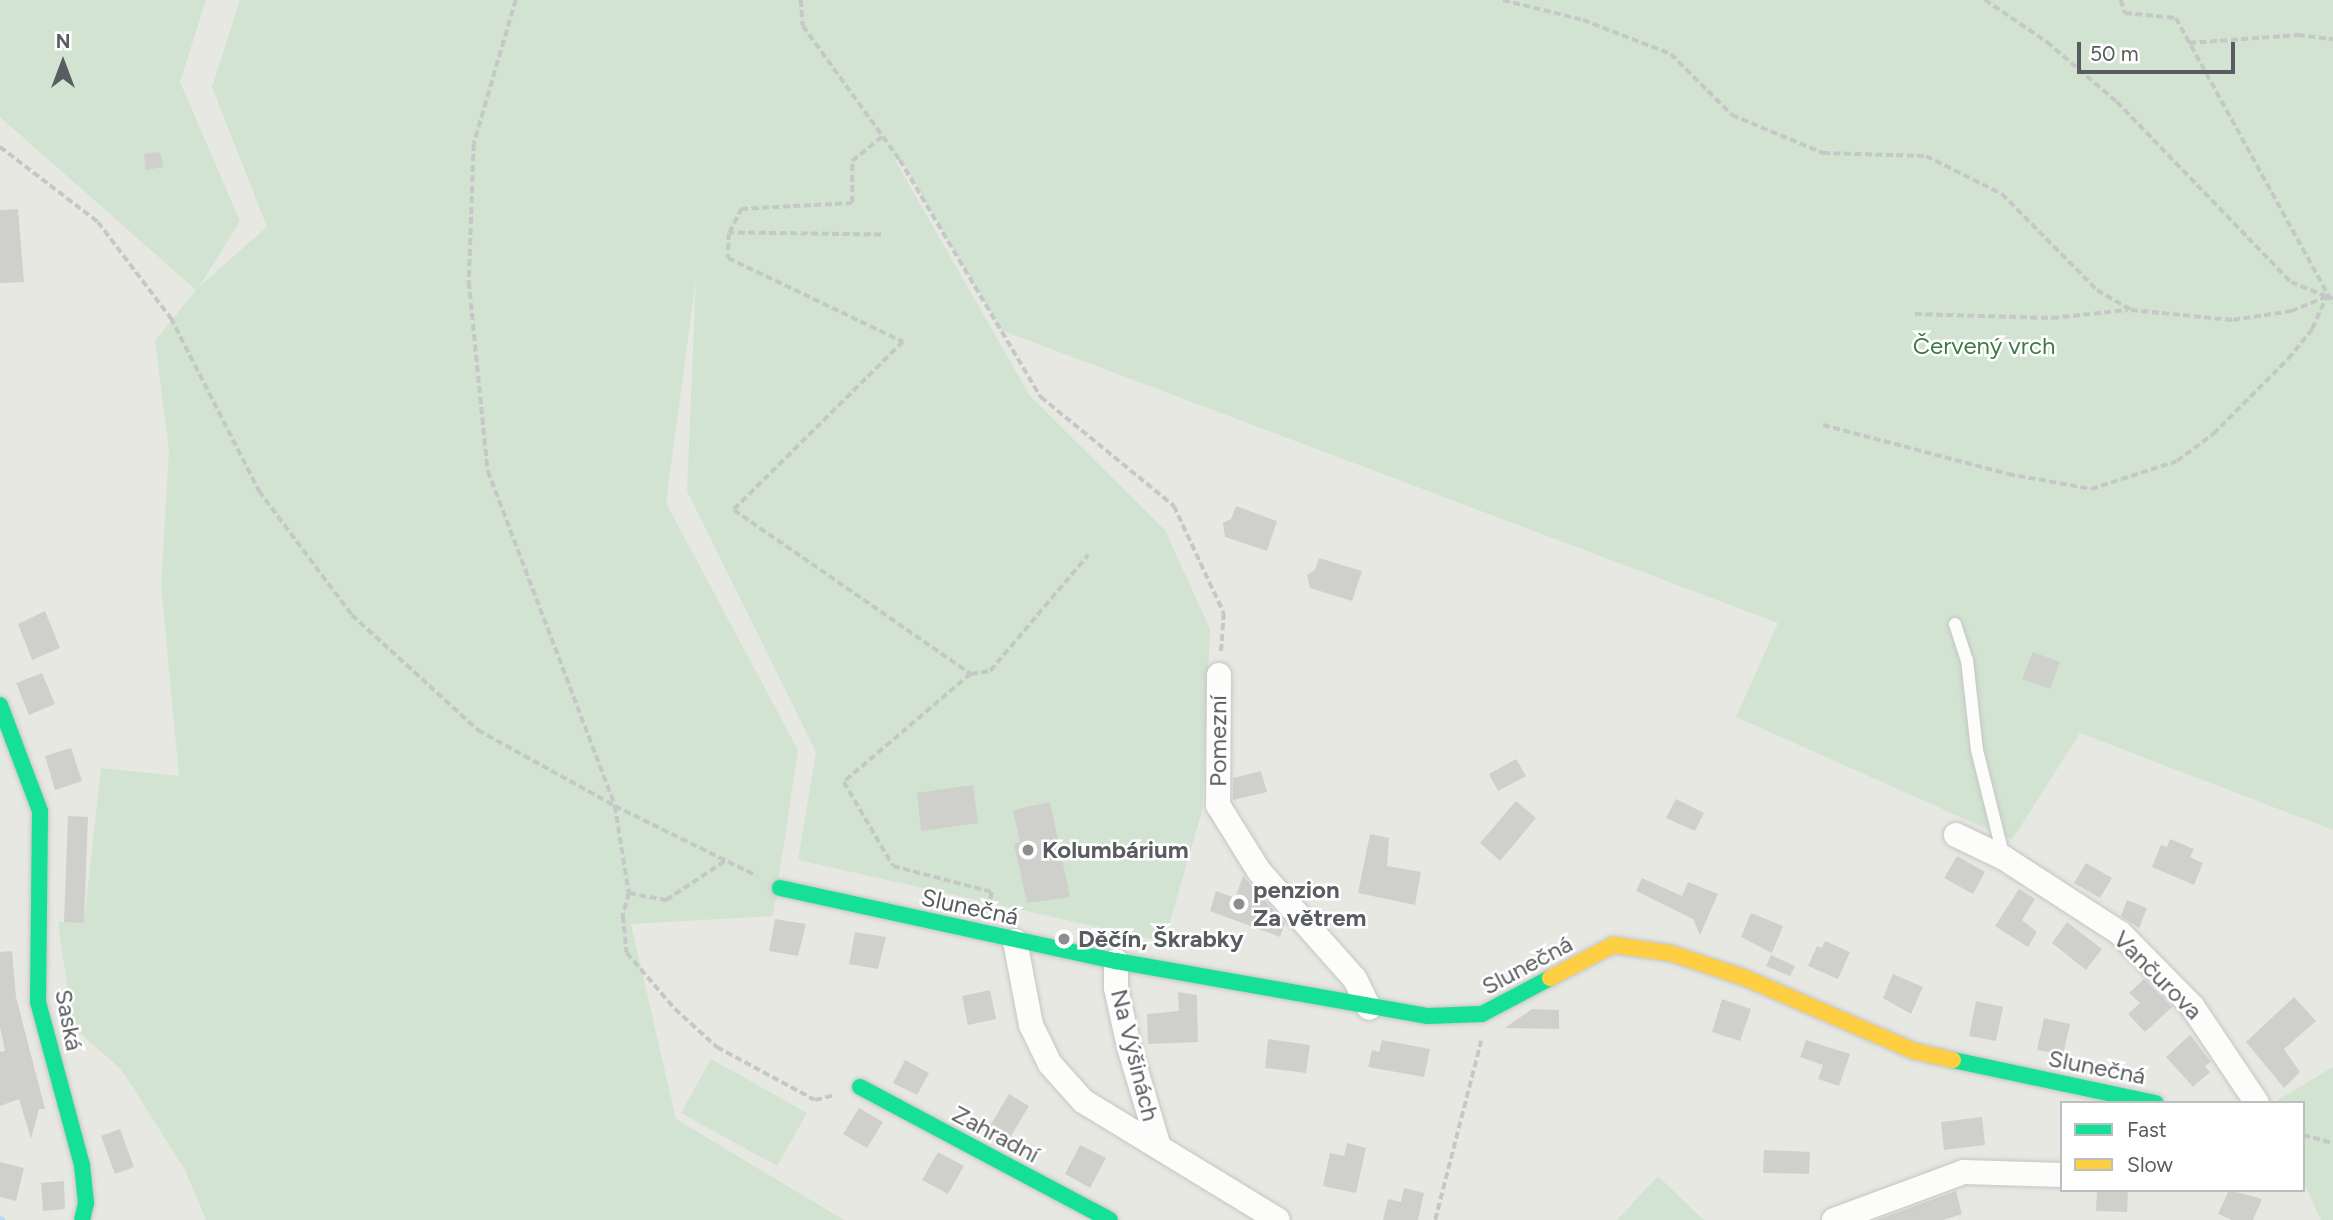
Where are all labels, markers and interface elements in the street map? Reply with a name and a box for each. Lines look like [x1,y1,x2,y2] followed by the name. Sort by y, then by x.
[28,28,98,98] north arrow
[2081,28,2238,72] scale bar
[56,30,70,53] text: N
[2090,41,2139,66] text: 50 m
[1913,332,2055,360] park label: Červený vrch
[1204,695,1232,787] street label: Pomezní
[1042,836,1189,864] place label: Kolumbárium
[1020,842,1036,858] marker: Kolumbárium
[1253,876,1366,932] place label: penzion Za větrem
[919,883,1021,931] street label: Slunečná
[1231,896,1247,912] marker: penzion Za větrem
[1078,925,1243,953] place label: Děčín, Škrabky
[2108,925,2208,1025] street label: Vančurova
[1477,929,1577,1001] street label: Slunečná
[1056,931,1072,947] marker: Děčín, Škrabky
[1105,986,1165,1124] street label: Na Výšinách
[49,987,89,1053] street label: Saská
[2046,1043,2148,1091] street label: Slunečná
[948,1099,1044,1169] street label: Zahradní
[2060,1101,2305,1192] legend
[2127,1117,2167,1142] text: Fast
[2127,1152,2173,1177] text: Slow

